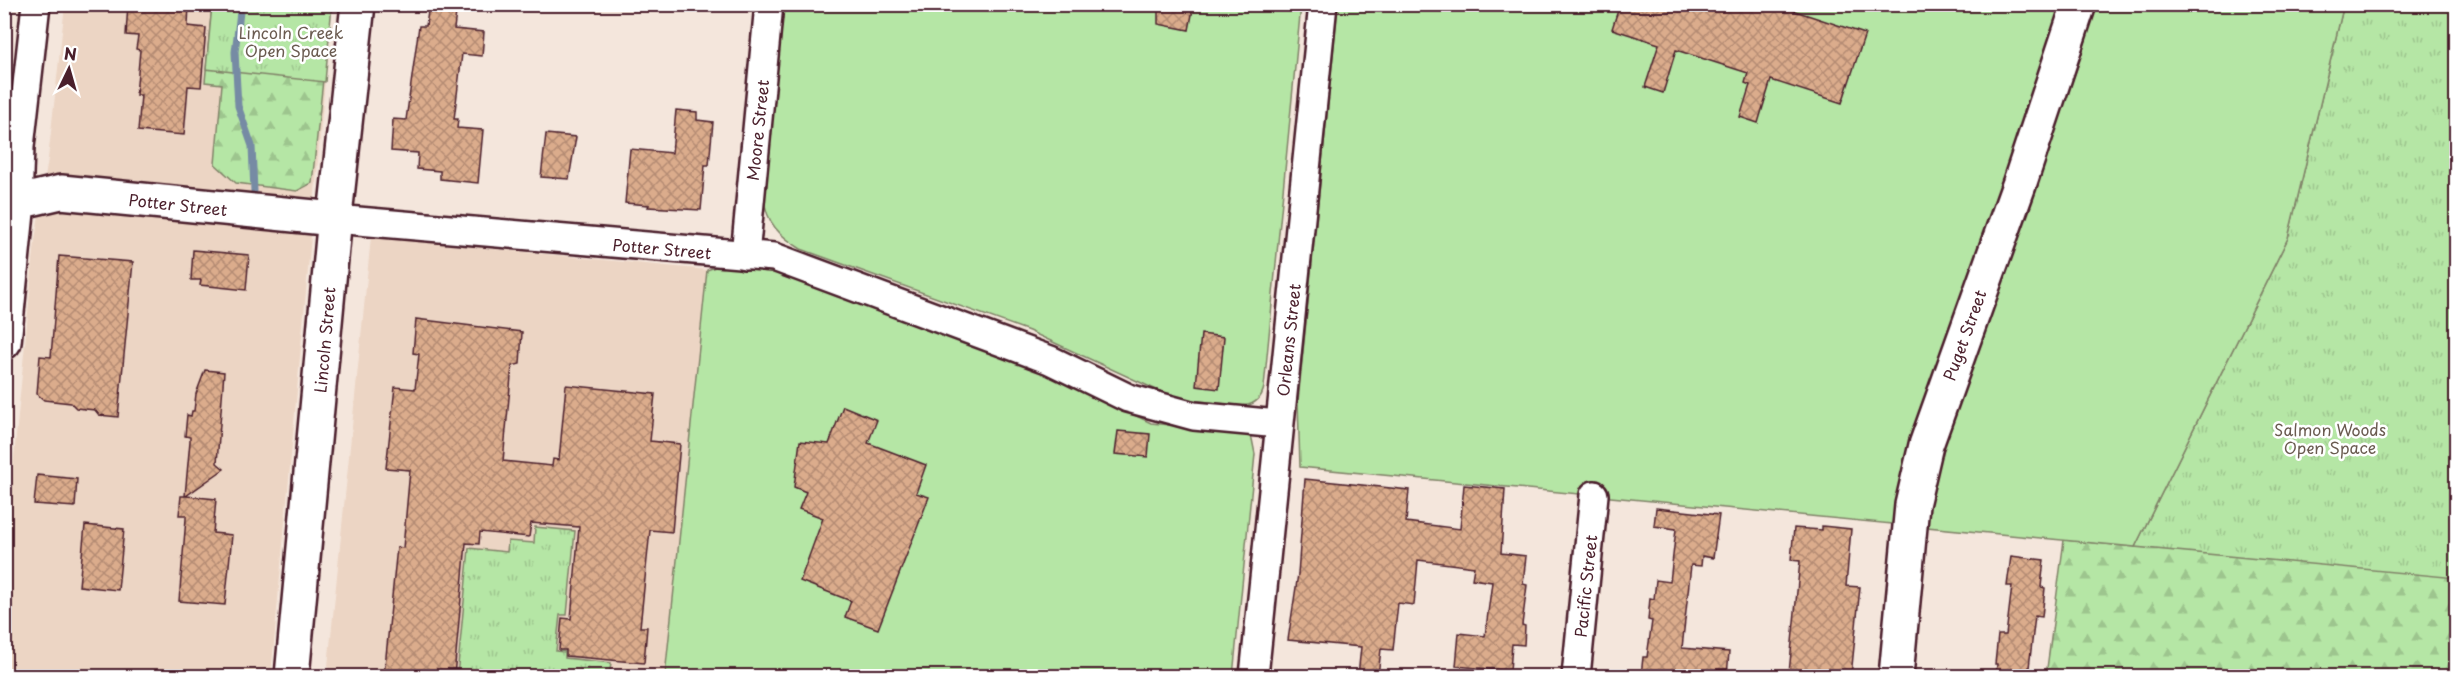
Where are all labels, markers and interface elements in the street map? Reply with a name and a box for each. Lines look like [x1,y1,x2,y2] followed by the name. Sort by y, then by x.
[239,20,344,62] park label: Lincoln Creek Open Space
[39,39,99,99] north arrow
[63,41,78,66] text: N
[740,78,774,182] street label: Moore Street
[128,187,229,221] street label: Potter Street
[612,232,713,264] street label: Potter Street
[1270,282,1306,398] street label: Orleans Street
[307,285,341,394] street label: Lincoln Street
[1936,286,1992,384] street label: Puget Street
[2274,417,2386,459] park label: Salmon Woods Open Space
[1568,533,1602,638] street label: Pacific Street

